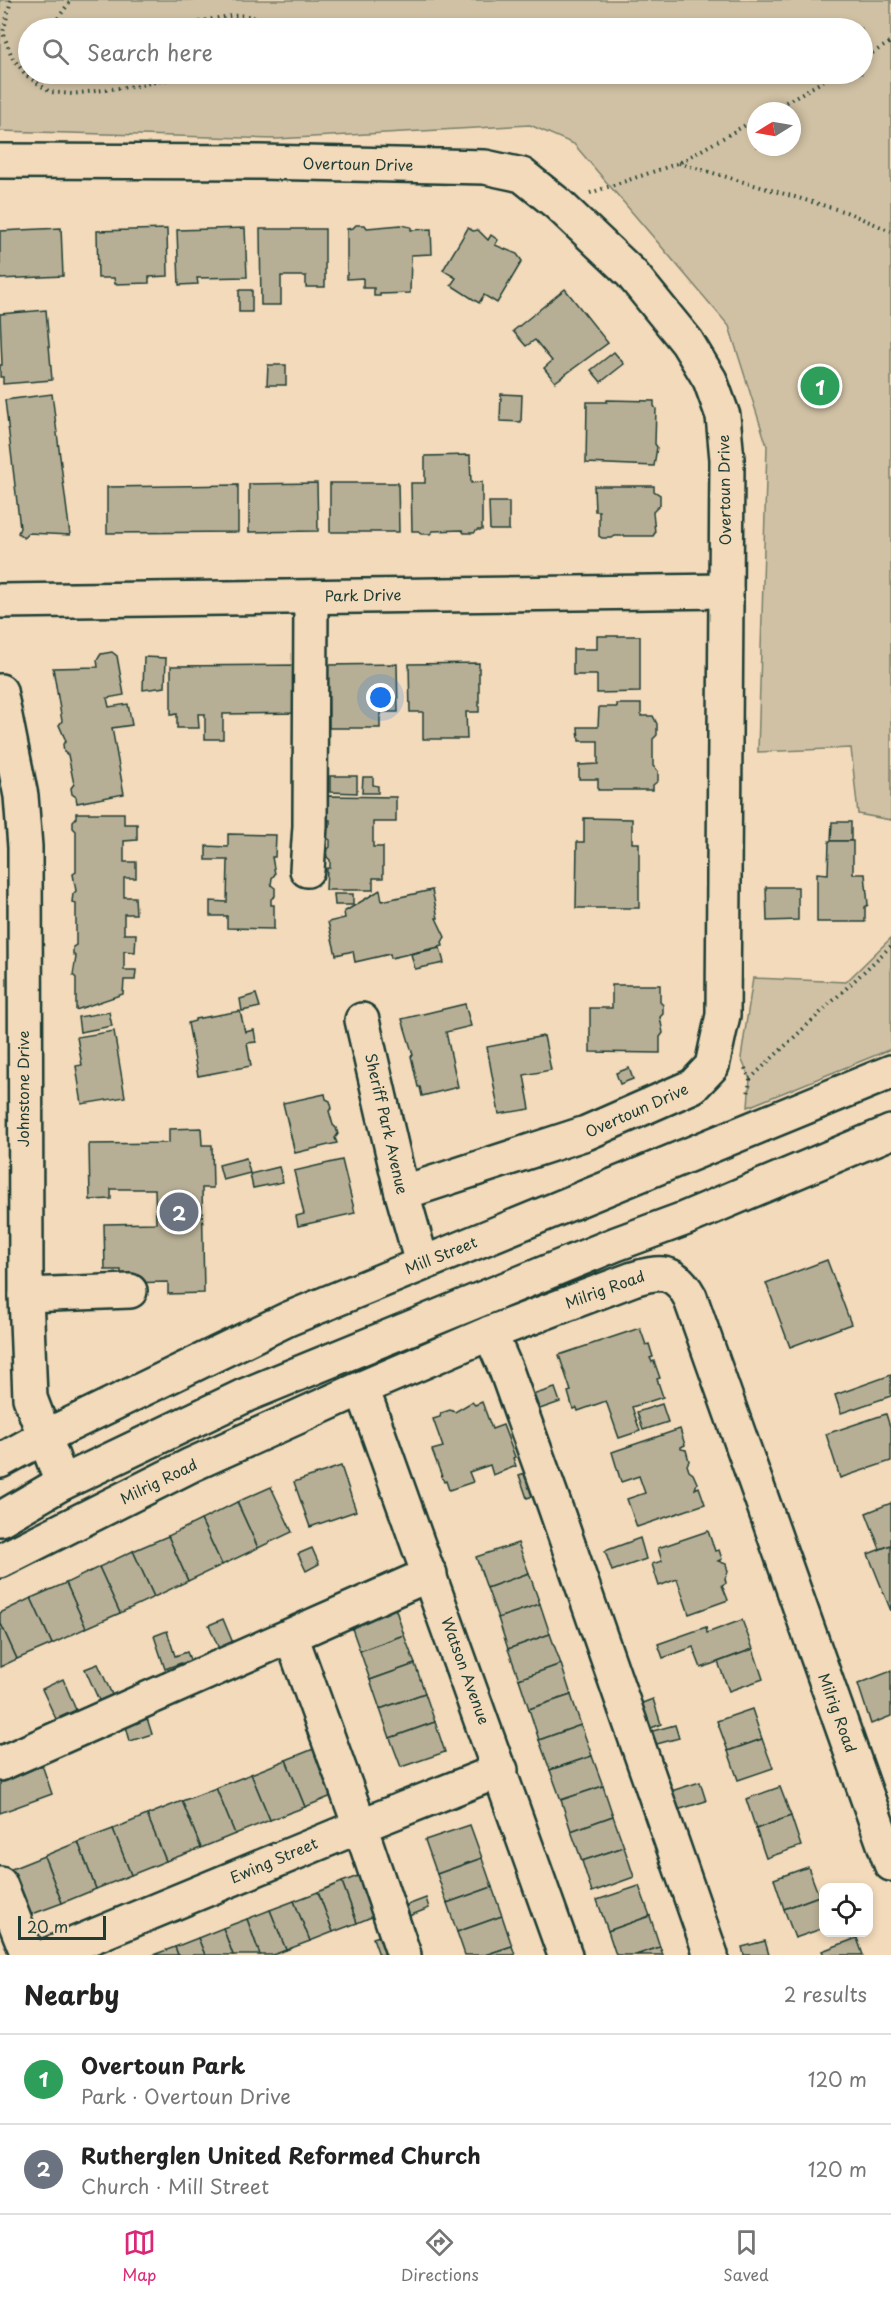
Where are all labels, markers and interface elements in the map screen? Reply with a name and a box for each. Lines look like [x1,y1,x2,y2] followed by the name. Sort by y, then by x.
[18,18,873,84] search box
[39,35,72,68] icon: search
[87,35,213,68] text: Search here
[747,102,801,156] north arrow
[303,151,414,176] street label: Overtoun Drive
[800,364,840,408] pin: 1
[711,435,736,546] street label: Overtoun Drive
[324,582,402,607] street label: Park Drive
[366,683,395,712] your location
[11,1031,34,1147] street label: Johnstone Drive
[360,1051,415,1196] street label: Sheriff Park Avenue
[581,1077,692,1143] street label: Overtoun Drive
[160,1190,198,1234] pin: 2
[401,1230,480,1279] street label: Mill Street
[562,1264,647,1314] street label: Milrig Road
[116,1452,201,1509] street label: Milrig Road
[436,1614,497,1727] street label: Watson Avenue
[813,1670,863,1755] street label: Milrig Road
[226,1831,321,1888] street label: Ewing Street
[819,1883,873,1937] map controls
[819,1883,873,1937] button: locate
[18,1913,106,1940] scale bar
[27,1914,68,1938] text: 20 m
[24,1975,119,2014] text: Nearby
[784,1979,867,2009] text: 2 results
[81,2048,245,2081] text: Overtoun Park
[39,2064,48,2094] text: 1
[808,2064,867,2094] text: 120 m
[81,2081,291,2111] text: Park · Overtoun Drive
[81,2138,481,2171] text: Rutherglen United Reformed Church
[36,2154,51,2184] text: 2
[808,2154,867,2184] text: 120 m
[81,2171,269,2201] text: Church · Mill Street
[122,2226,156,2286] tab: Map
[401,2226,479,2286] tab: Directions
[723,2226,769,2286] tab: Saved

